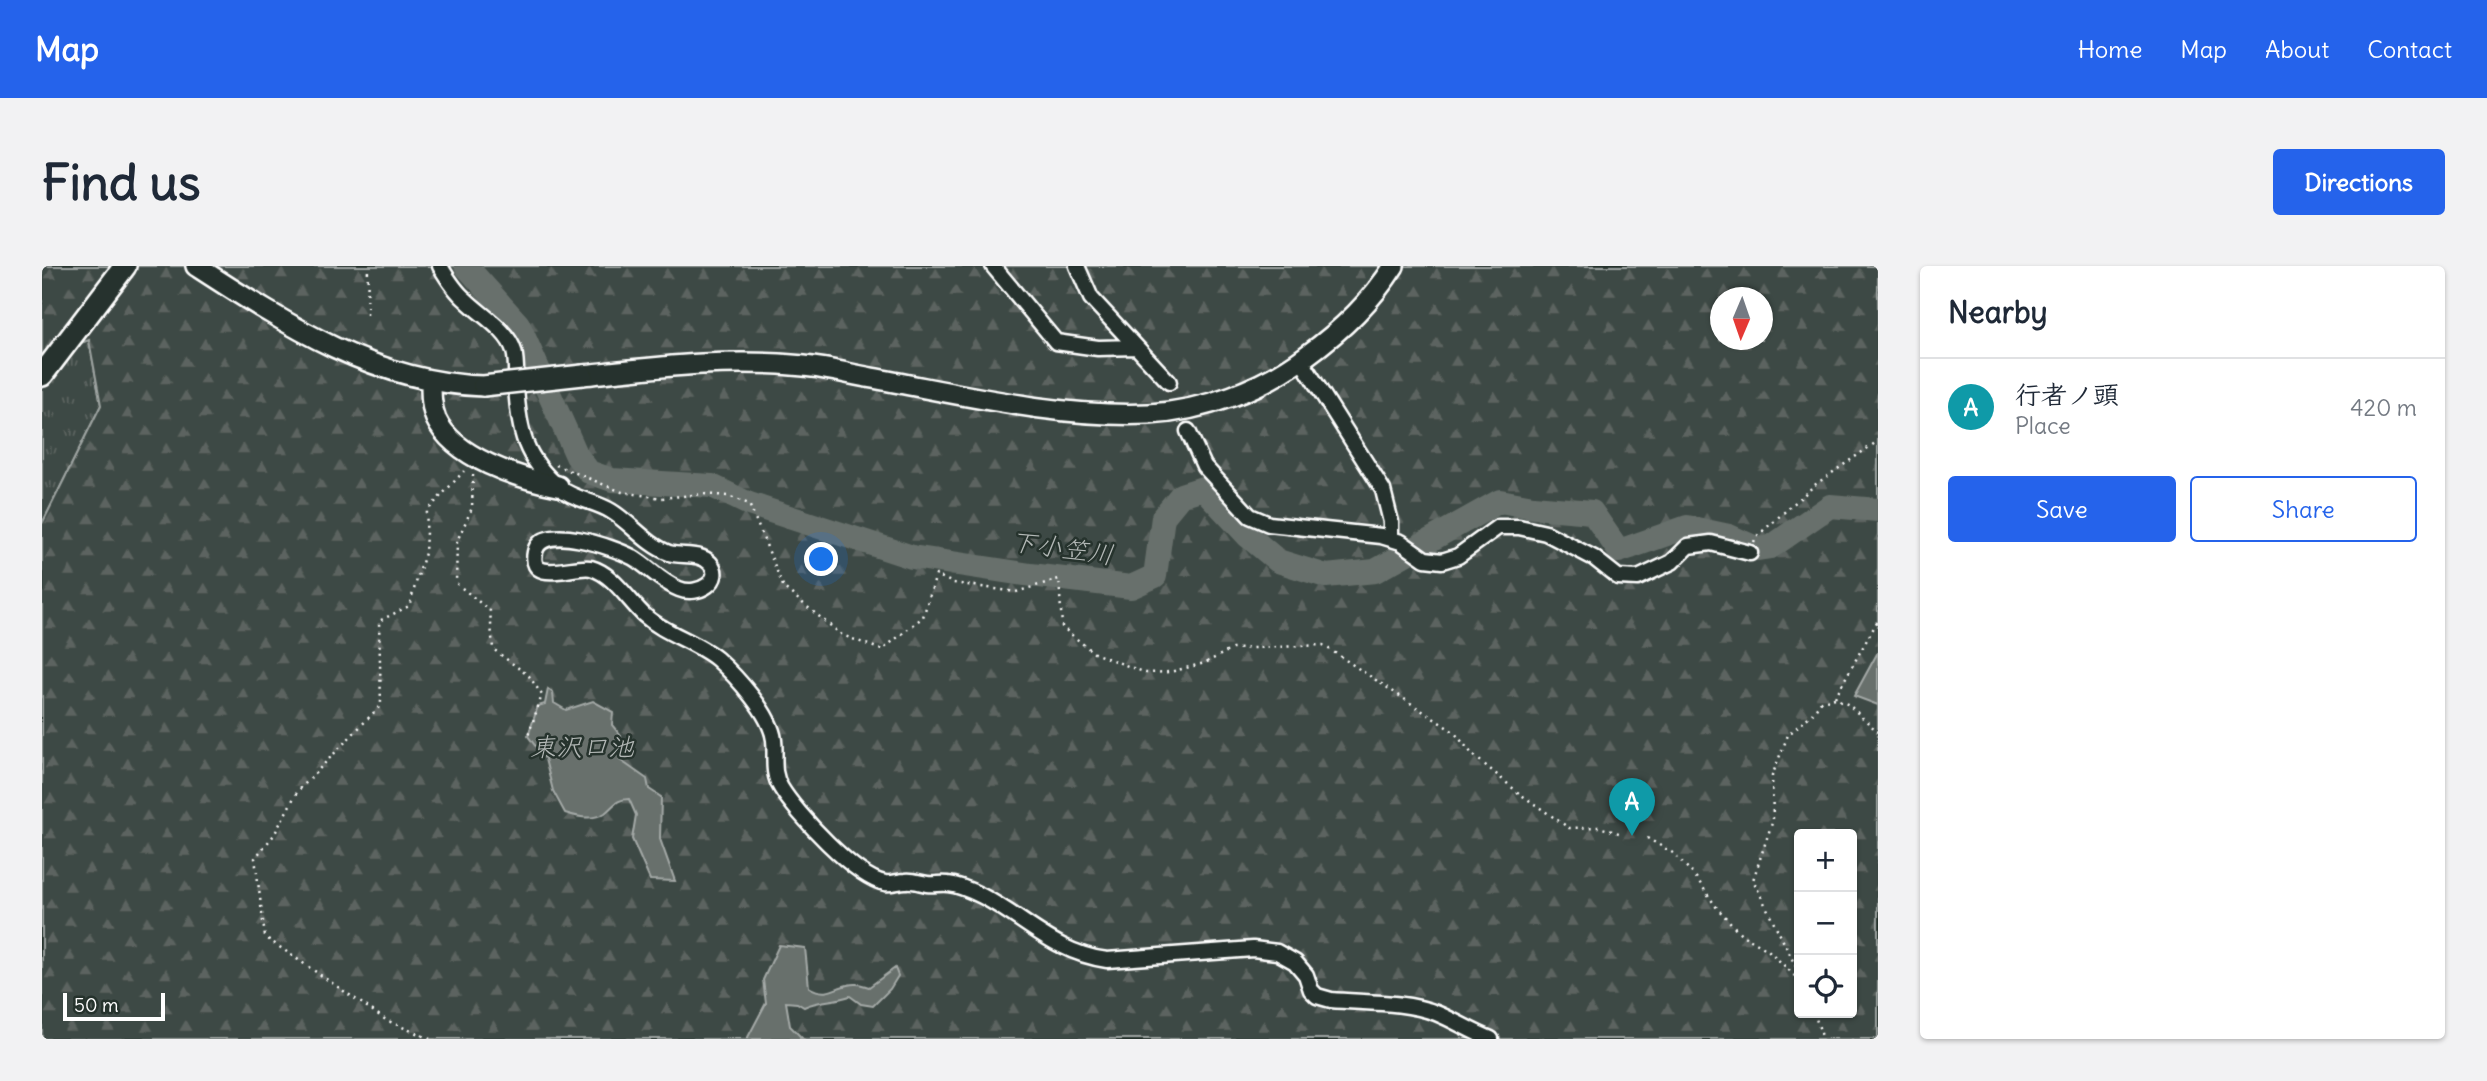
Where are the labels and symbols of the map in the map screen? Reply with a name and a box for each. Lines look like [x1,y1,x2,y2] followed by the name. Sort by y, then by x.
[1710,287,1773,350] north arrow
[1008,524,1116,571] water label: 下小笠川
[804,542,838,576] your location
[530,730,635,763] water label: 東沢口池
[1609,778,1655,836] pin: A
[63,990,164,1022] scale bar

